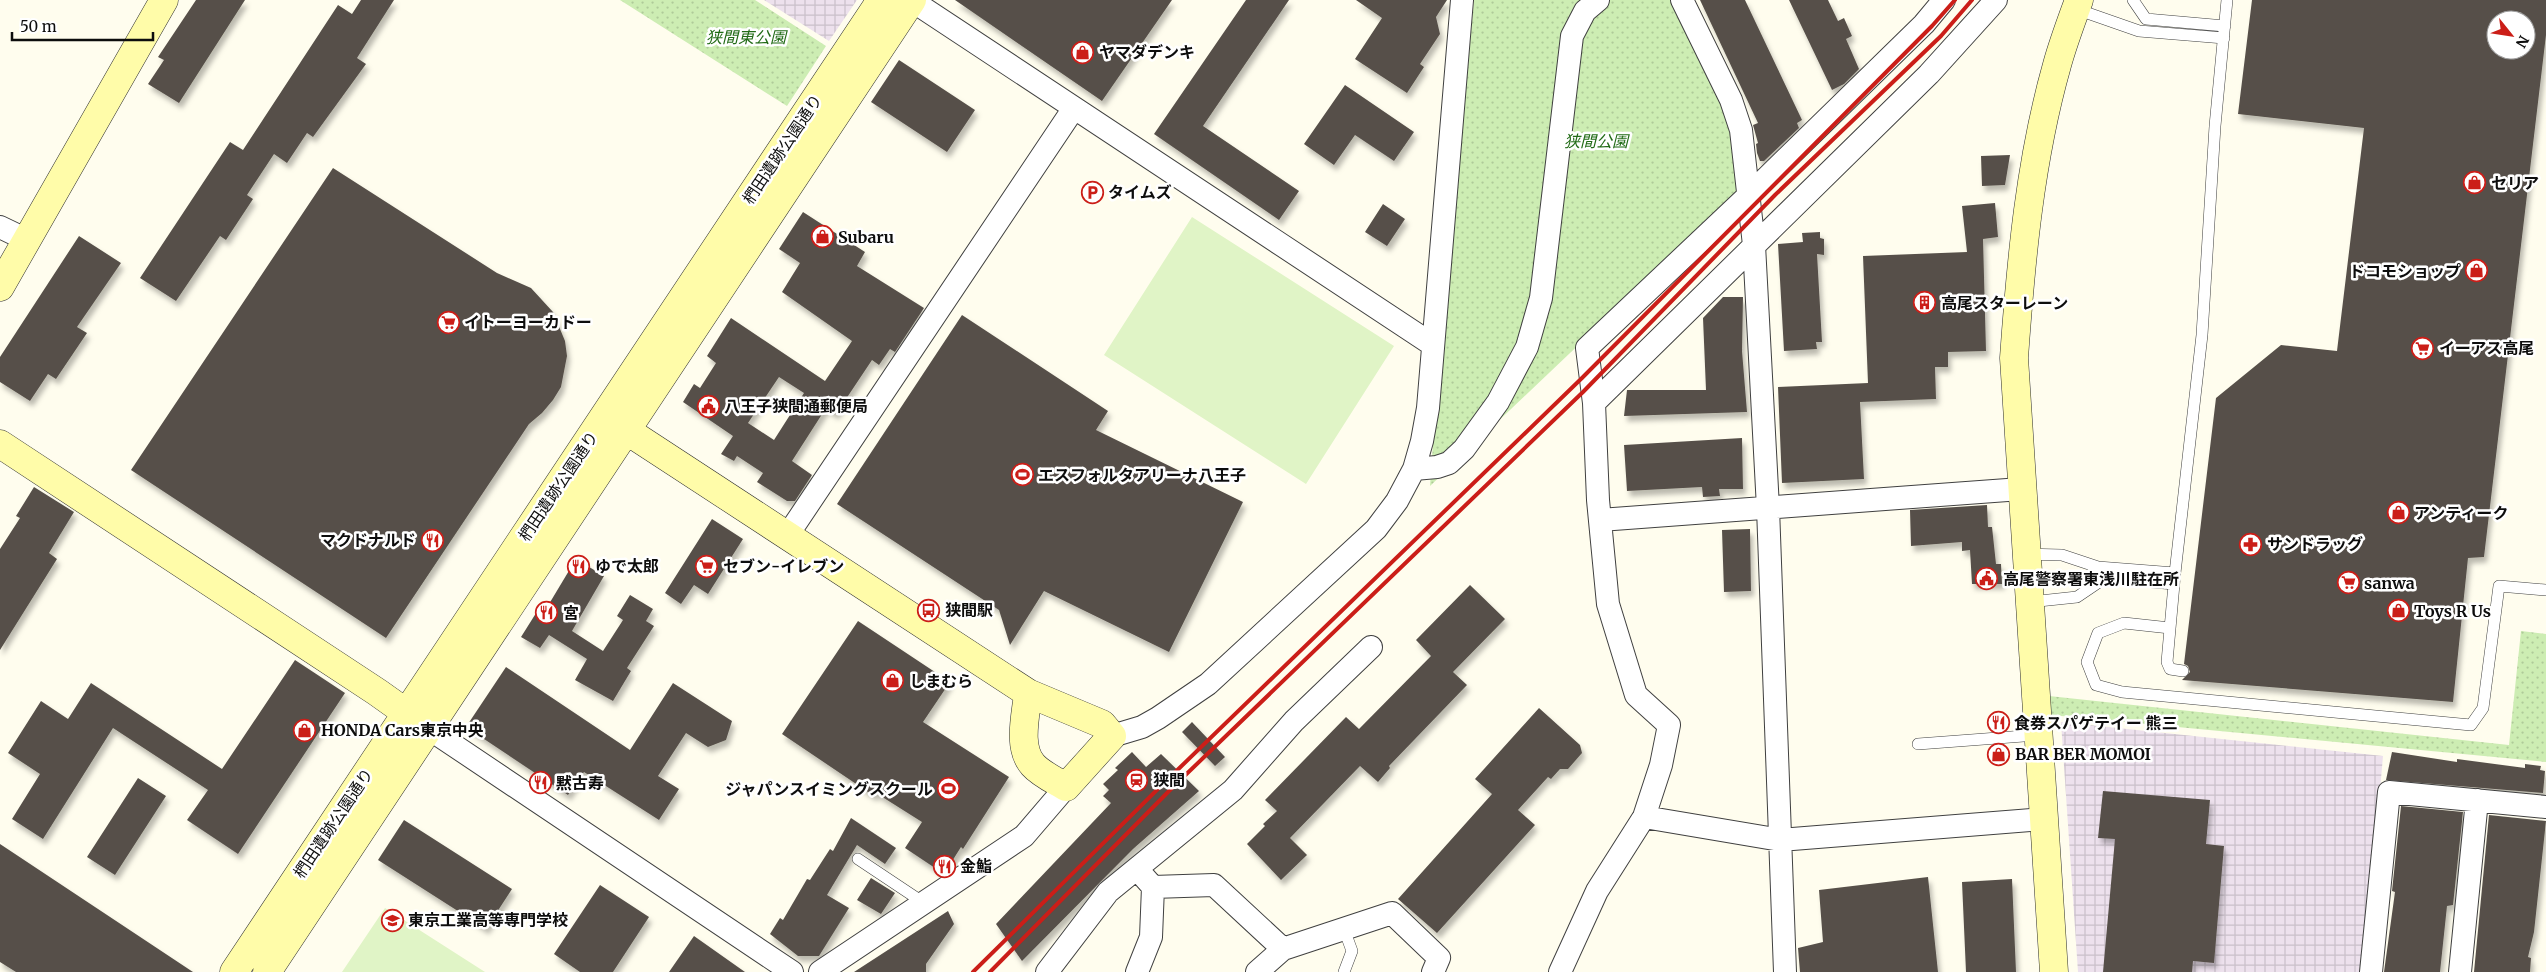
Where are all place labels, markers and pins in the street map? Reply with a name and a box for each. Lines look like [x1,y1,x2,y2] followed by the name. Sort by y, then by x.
[1071,40,1095,64] shop icon: ヤマダデンキ
[1099,42,1195,62] place label: ヤマダデンキ
[2463,171,2487,195] shop icon: セリア
[2491,173,2539,193] place label: セリア
[1080,180,1104,204] parking icon: タイムズ
[1108,182,1172,202] place label: タイムズ
[810,225,834,249] shop icon: Subaru
[838,227,894,247] place label: Subaru
[2465,259,2489,283] shop icon: ドコモショップ
[2349,261,2461,281] place label: ドコモショップ
[1913,291,1937,315] building icon: 高尾スターレーン
[1941,293,2068,313] place label: 高尾スターレーン
[436,310,460,334] supermarket icon: イトーヨーカドー
[464,312,592,332] place label: イトーヨーカドー
[2411,336,2435,360] supermarket icon: イーアス高尾
[2439,338,2534,358] place label: イーアス高尾
[696,394,720,418] public building icon: 八王子狭間通郵便局
[724,396,868,416] place label: 八王子狭間通郵便局
[1010,463,1034,487] sports icon: エスフォルタアリーナ八王子
[1038,465,1246,485] place label: エスフォルタアリーナ八王子
[2386,501,2410,525] shop icon: アンティーク
[2414,503,2508,523] place label: アンティーク
[420,528,444,552] restaurant icon: マクドナルド
[320,530,416,550] place label: マクドナルド
[2239,532,2263,556] pharmacy icon: サンドラッグ
[2267,534,2363,554] place label: サンドラッグ
[567,554,591,578] restaurant icon: ゆで太郎
[695,554,719,578] supermarket icon: セブン-イレブン
[595,556,659,576] place label: ゆで太郎
[723,556,844,576] place label: セブン-イレブン
[1975,567,1999,591] public building icon: 高尾警察署東浅川駐在所
[2003,569,2179,589] place label: 高尾警察署東浅川駐在所
[2336,571,2360,595] supermarket icon: sanwa
[2364,573,2415,593] place label: sanwa
[917,598,941,622] bus stop icon: 狭間駅
[2386,599,2410,623] shop icon: Toys R Us
[945,600,993,620] place label: 狭間駅
[535,601,559,625] restaurant icon: 宮
[2414,601,2491,621] place label: Toys R Us
[563,603,579,623] place label: 宮
[881,669,905,693] shop icon: しまむら
[909,671,973,691] place label: しまむら
[1986,711,2010,735] restaurant icon: 食券スパゲテイー 熊三
[2014,713,2178,733] place label: 食券スパゲテイー 熊三
[293,718,317,742] shop icon: HONDA Cars東京中央
[321,720,484,740] place label: HONDA Cars東京中央
[1987,742,2011,766] shop icon: BAR BER MOMOI
[2015,744,2151,764] place label: BAR BER MOMOI
[1125,768,1149,792] station icon: 狭間
[1153,770,1185,790] place label: 狭間
[528,771,552,795] restaurant icon: 黙古寿
[556,773,604,793] place label: 黙古寿
[937,777,961,801] sports icon: ジャパンスイミングスクール
[725,779,933,799] place label: ジャパンスイミングスクール
[932,854,956,878] restaurant icon: 金鮨
[960,856,992,876] place label: 金鮨
[380,908,404,932] school or university icon: 東京工業高等専門学校
[408,910,568,930] place label: 東京工業高等専門学校

